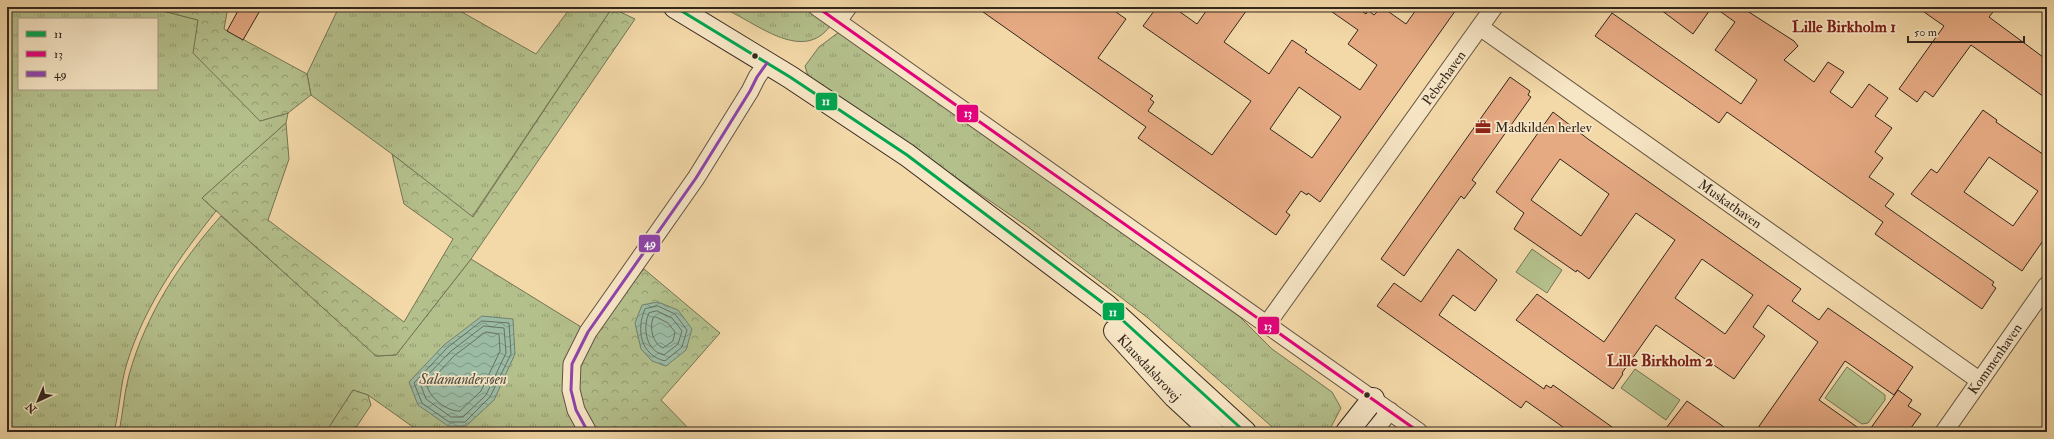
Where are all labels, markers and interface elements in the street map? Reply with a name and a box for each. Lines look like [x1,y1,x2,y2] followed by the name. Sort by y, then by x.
[1792,17,1896,37] district label: Lille Birkholm 1
[18,18,158,90] legend
[1908,18,2024,44] scale bar
[1914,25,1938,40] text: 50 m
[54,27,63,42] text: 11
[54,47,63,62] text: 13
[1418,47,1470,109] street label: Peberhaven
[750,51,760,61] unlabelled marker
[54,67,67,82] text: 49
[815,92,838,111] line badge: 11
[822,95,830,108] text: 11
[956,104,979,123] line badge: 13
[964,107,972,120] text: 13
[1474,118,1492,136] office icon: Madkilden herlev
[1495,119,1593,136] place label: Madkilden herlev
[1695,176,1765,232] street label: Muskathaven
[638,234,661,253] line badge: 49
[643,237,656,251] text: 49
[1102,302,1125,321] line badge: 11
[1109,306,1117,319] text: 11
[1257,316,1280,335] line badge: 13
[1264,320,1272,333] text: 13
[1964,320,2026,398] street label: Kommenhaven
[1114,331,1184,405] street label: Klausdalsbrovej
[1607,351,1713,371] district label: Lille Birkholm 2
[418,370,507,389] water label: Salamandersøen
[18,381,58,421] north arrow
[1362,390,1372,400] unlabelled marker
[23,399,40,417] text: N

